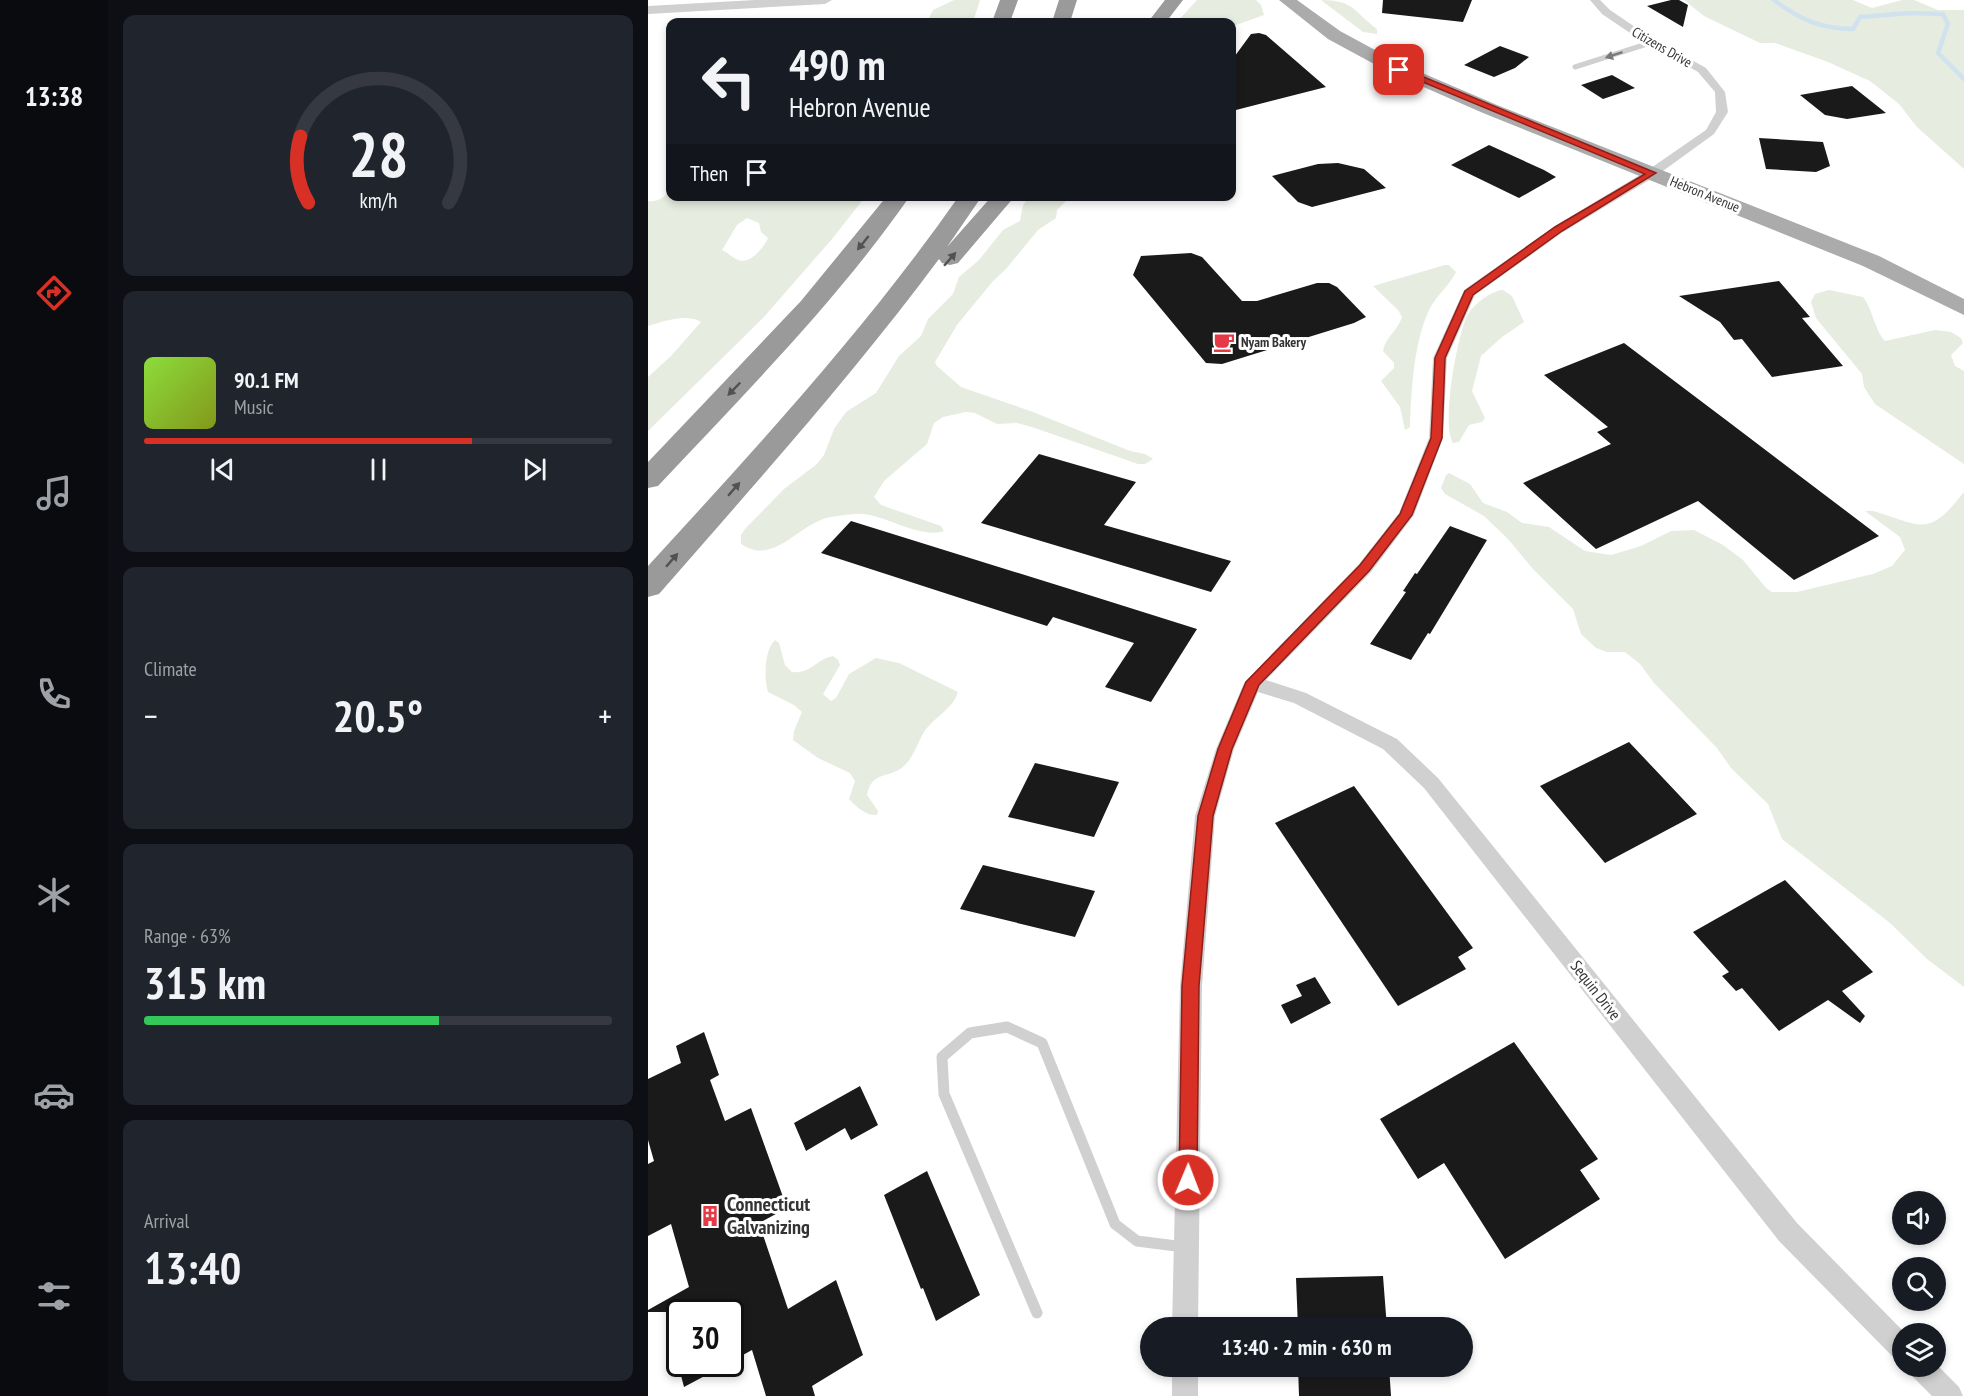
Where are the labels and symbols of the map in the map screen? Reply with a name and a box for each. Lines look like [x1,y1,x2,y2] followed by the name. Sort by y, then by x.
[1629,23,1695,71] street label: Citizens Drive
[1373,44,1424,95] pin
[1605,50,1623,60] one-way arrow
[1668,172,1743,216] street label: Hebron Avenue
[856,235,869,251] one-way arrow
[943,251,957,266] one-way arrow
[1212,330,1236,354] cafe icon: Nyam Bakery
[1241,333,1306,351] place label: Nyam Bakery
[727,381,741,395] one-way arrow
[727,482,740,497] one-way arrow
[665,552,678,567] one-way arrow
[1567,956,1625,1024] street label: Sequin Drive
[1156,1148,1220,1212] position arrow
[727,1191,810,1240] place label: Connecticut Galvanizing
[698,1204,722,1228] building icon: Connecticut Galvanizing
[666,1299,744,1377] speed limit sign: 30

